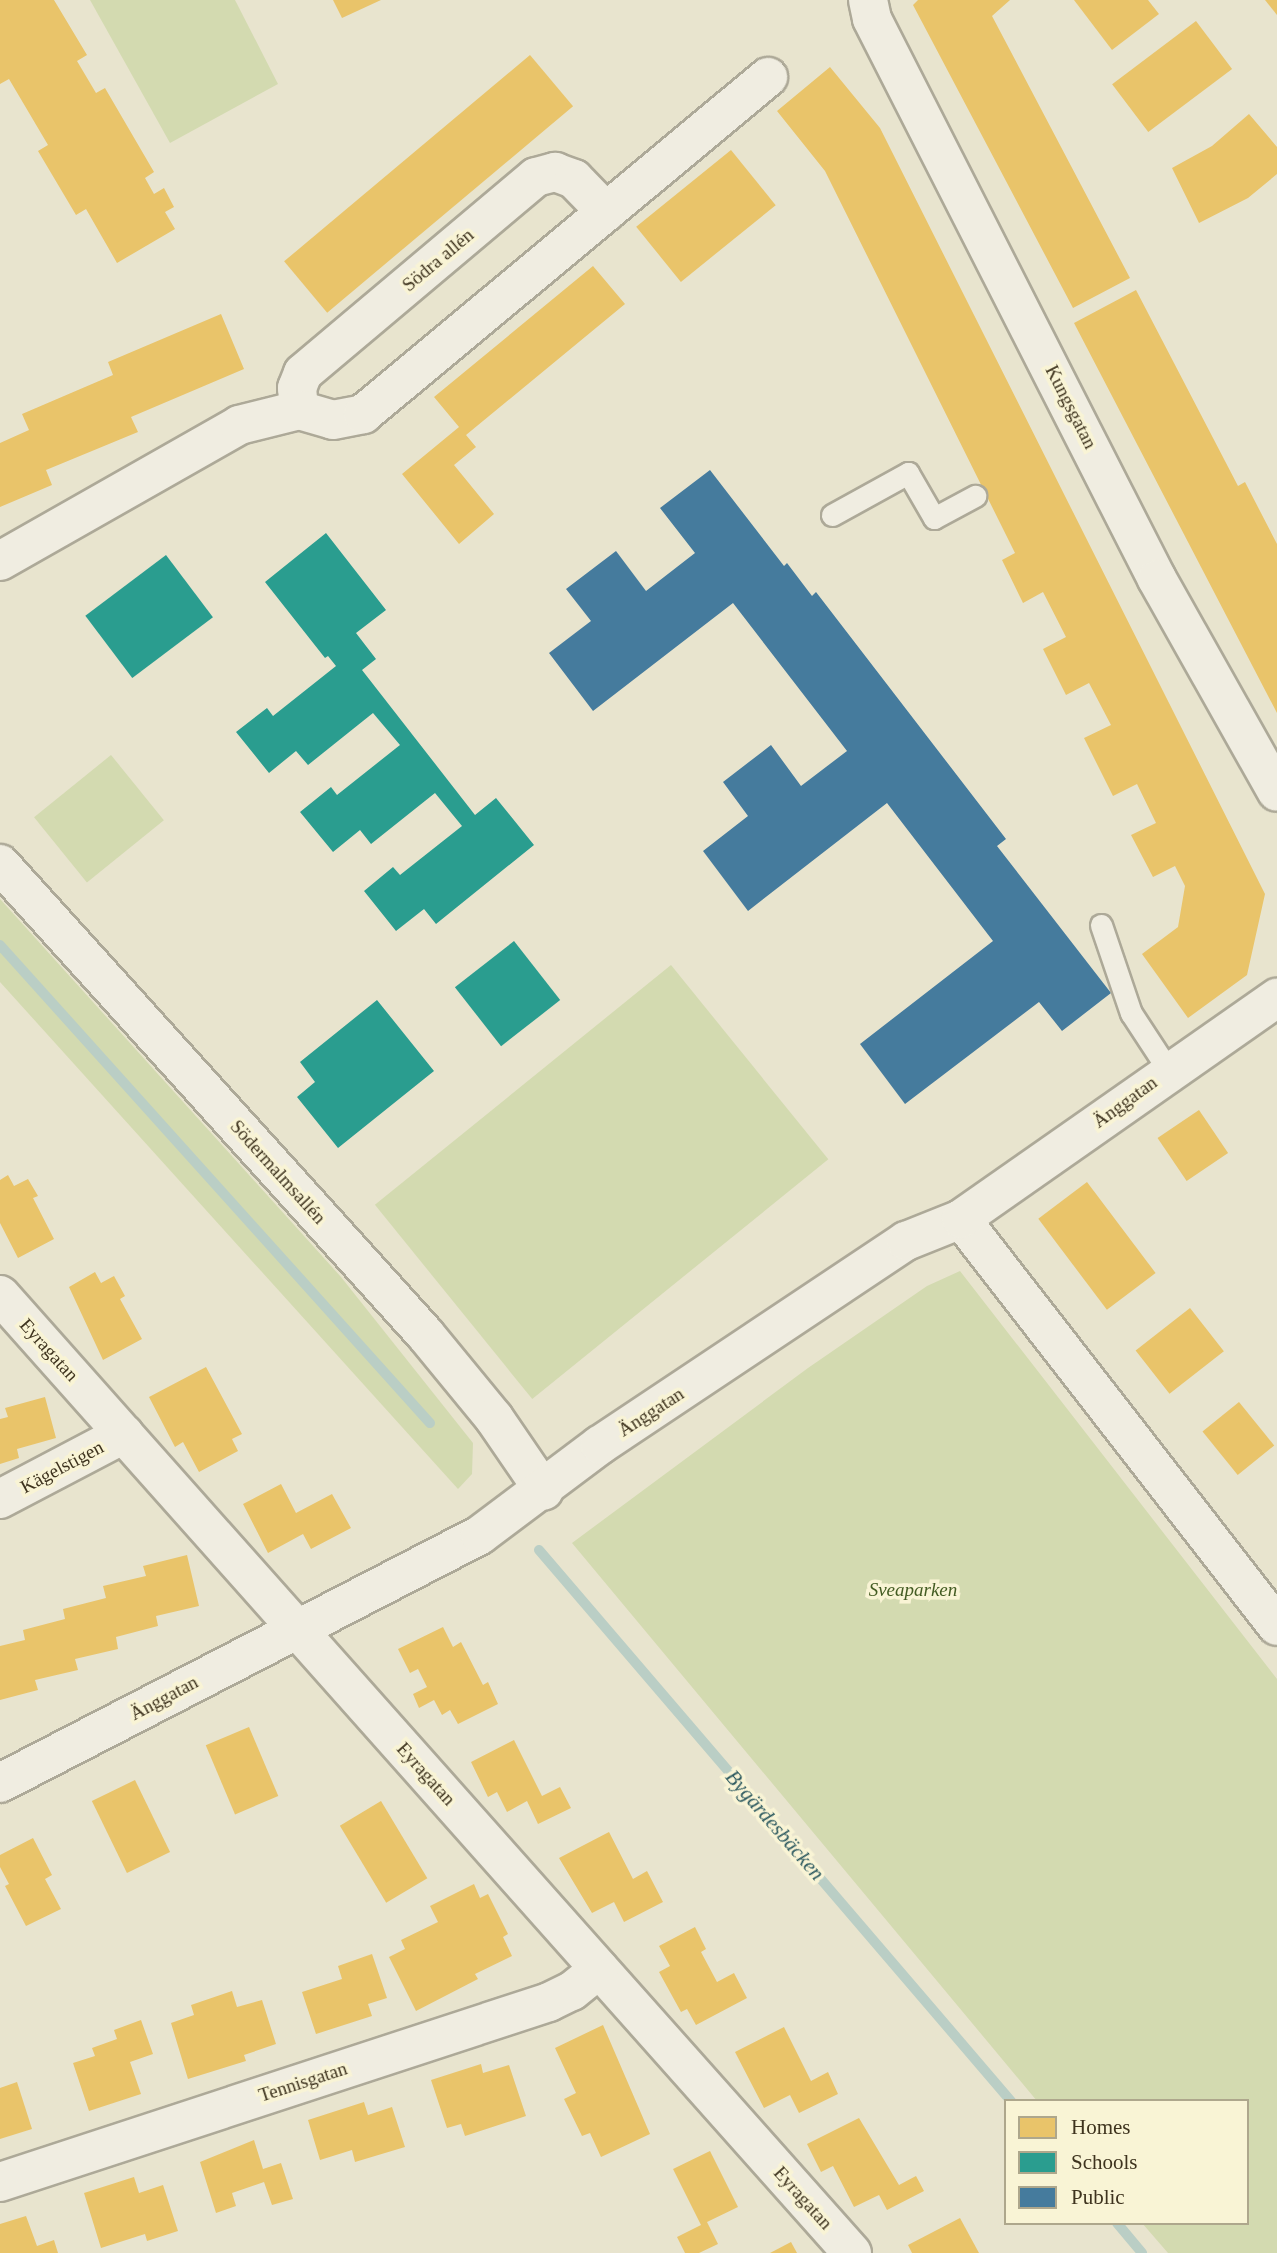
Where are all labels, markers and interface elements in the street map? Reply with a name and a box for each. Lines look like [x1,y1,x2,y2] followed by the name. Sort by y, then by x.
[398,224,478,296] street label: Södra allén
[1040,361,1102,453] street label: Kungsgatan
[1088,1071,1162,1133] street label: Änggatan
[225,1115,331,1229] street label: Södermalmsallén
[15,1314,83,1386] street label: Eyragatan
[614,1382,688,1442] street label: Änggatan
[17,1436,107,1498] street label: Kägelstigen
[869,1579,957,1601] park label: Sveaparken
[126,1671,202,1725] street label: Änggatan
[392,1738,460,1810] street label: Eyragatan
[720,1765,830,1885] water label: Bygärdesbäcken
[256,2057,350,2107] street label: Tennisgatan
[1004,2099,1249,2225] legend
[1071,2115,1131,2139] text: Homes
[1071,2150,1138,2174] text: Schools
[769,2162,837,2234] street label: Eyragatan
[1071,2185,1125,2209] text: Public

